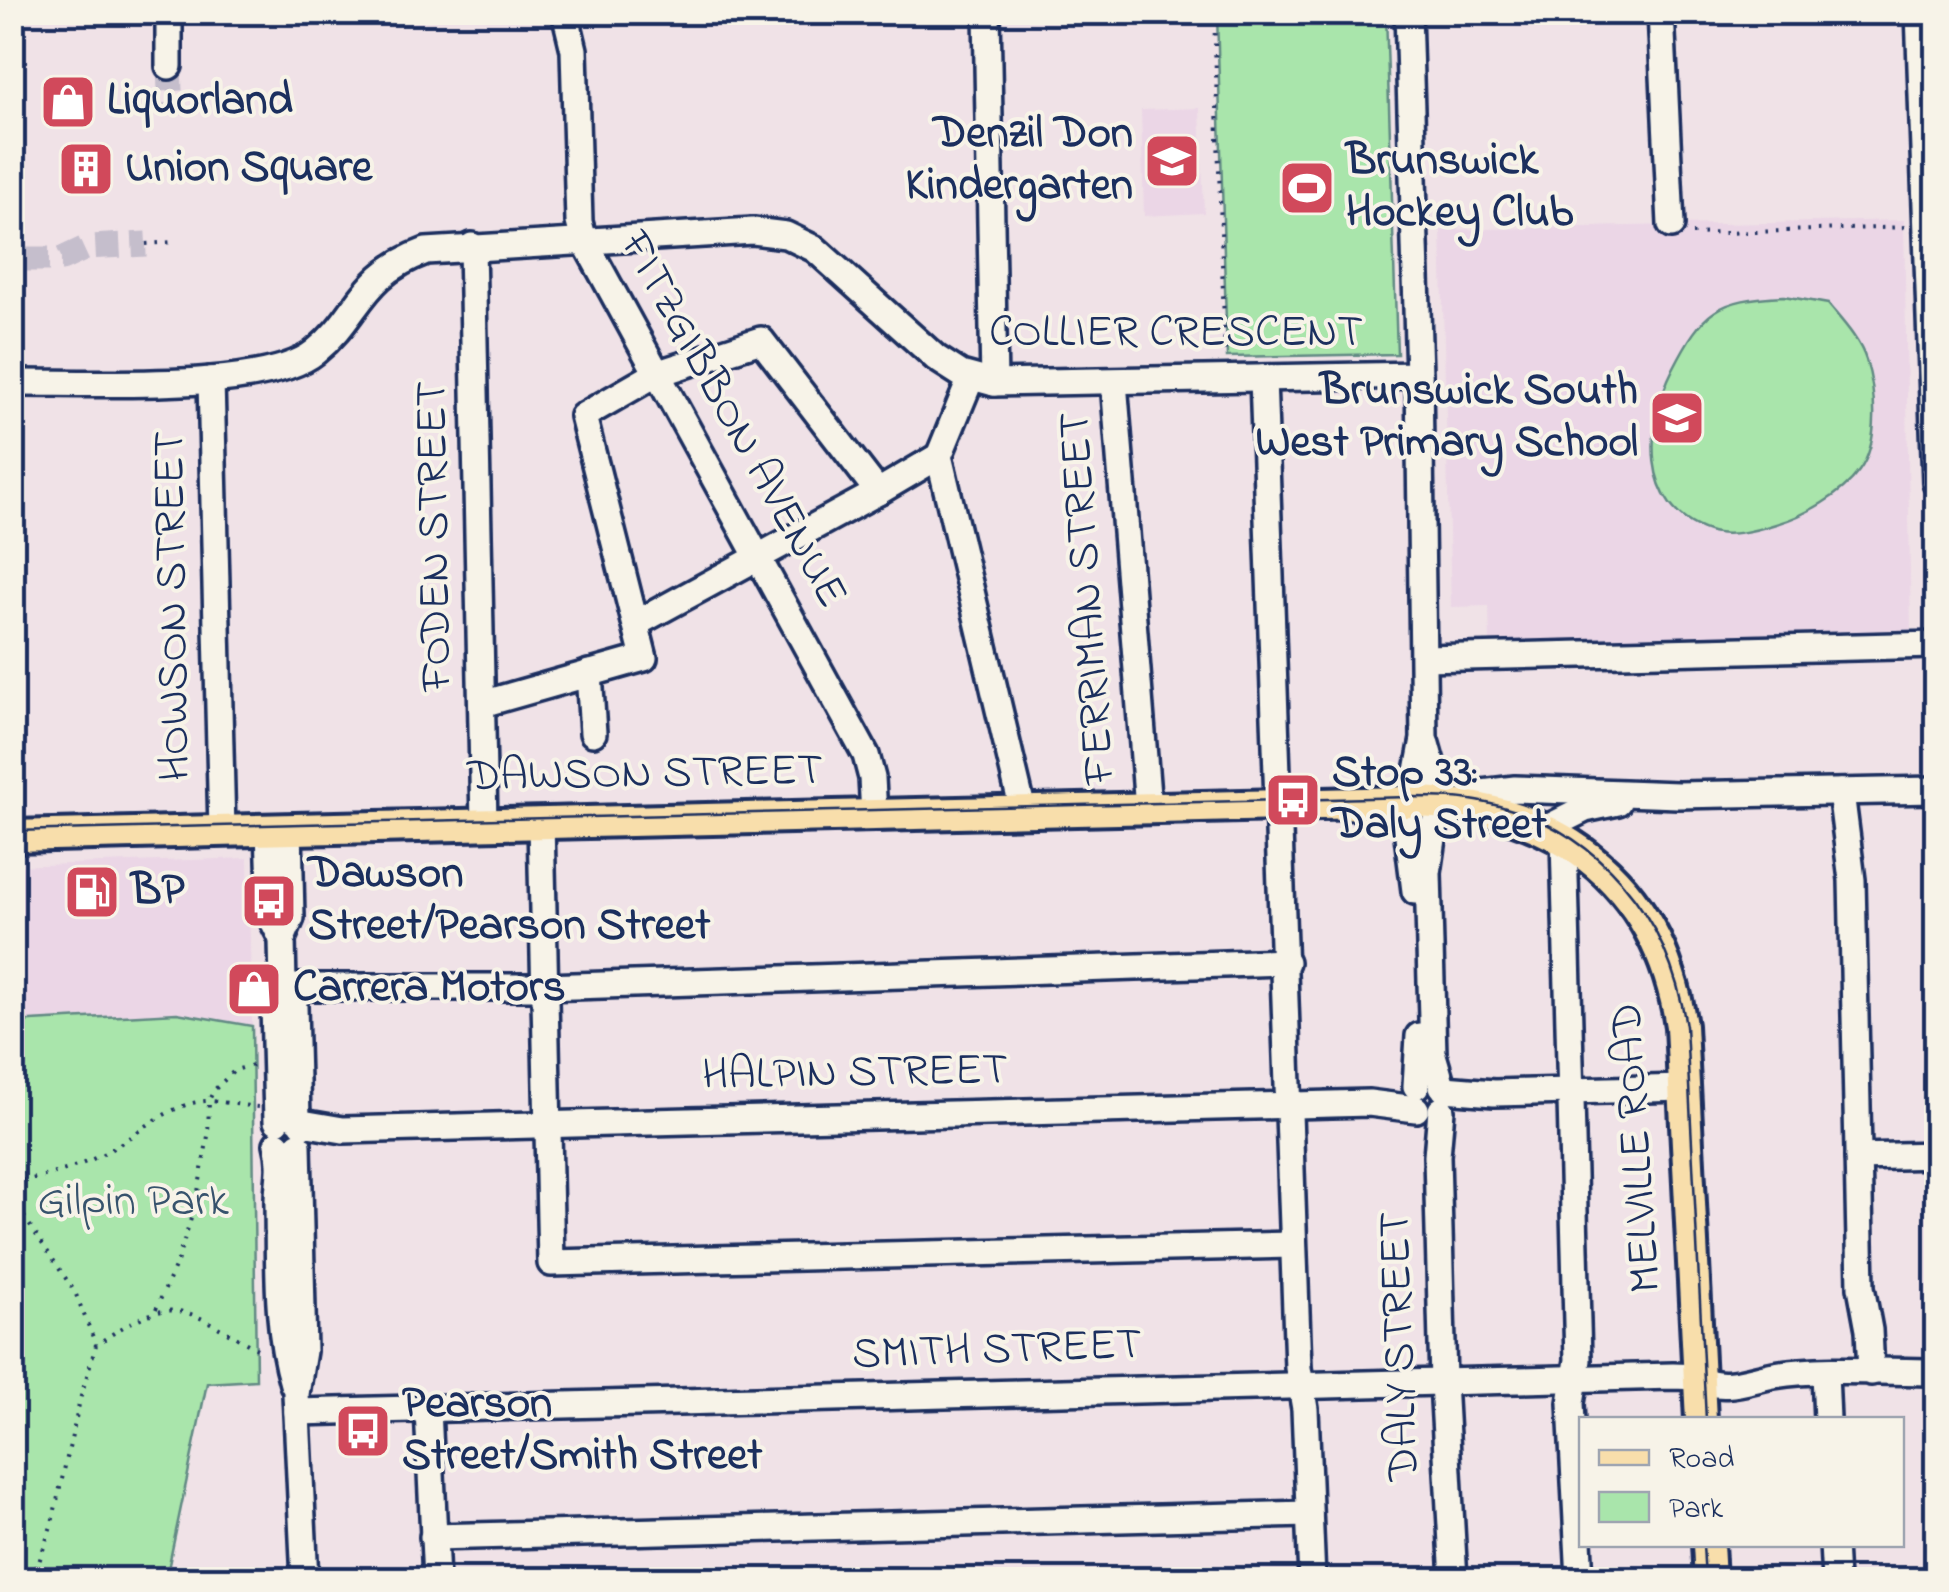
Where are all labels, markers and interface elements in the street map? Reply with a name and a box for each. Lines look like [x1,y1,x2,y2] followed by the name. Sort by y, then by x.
[107,69,293,135] place label: Liquorland
[38,72,98,132] shop icon: Liquorland
[906,102,1133,222] place label: Denzil Don Kindergarten
[1344,129,1574,247] place label: Brunswick Hockey Club
[1142,131,1202,191] school or university icon: Denzil Don Kindergarten
[125,136,374,202] place label: Union Square
[56,139,116,199] building icon: Union Square
[1277,158,1337,218] sports icon: Brunswick Hockey Club
[600,219,863,621] street label: FITZGIBBON AVENUE
[989,301,1363,367] street label: COLLIER CRESCENT
[1256,359,1638,477] place label: Brunswick South West Primary School
[400,380,472,693] street label: FODEN STREET
[1647,388,1707,448] school or university icon: Brunswick South West Primary School
[1043,409,1135,788] street label: FERRIMAN STREET
[138,430,210,782] street label: HOWSON STREET
[466,739,823,811] street label: DAWSON STREET
[1330,741,1547,859] place label: Stop 33: Daly Street
[1263,770,1323,830] bus stop icon: Stop 33: Daly Street
[306,842,711,960] place label: Dawson Street/Pearson Street
[129,859,185,925] place label: BP
[62,862,122,922] fuel station icon: BP
[239,871,299,931] bus stop icon: Dawson Street/Pearson Street
[293,956,566,1022] place label: Carrera Motors
[224,959,284,1019] shop icon: Carrera Motors
[1595,1001,1681,1295] street label: MELVILLE ROAD
[701,1038,1009,1110] street label: HALPIN STREET
[37,1170,229,1236] park label: Gilpin Park
[1363,1210,1439,1483] street label: DALY STREET
[851,1313,1143,1389] street label: SMITH STREET
[402,1372,763,1490] place label: Pearson Street/Smith Street
[333,1401,393,1461] bus stop icon: Pearson Street/Smith Street
[1579,1417,1904,1547] legend
[1669,1438,1734,1482] text: Road
[1669,1488,1724,1532] text: Park

